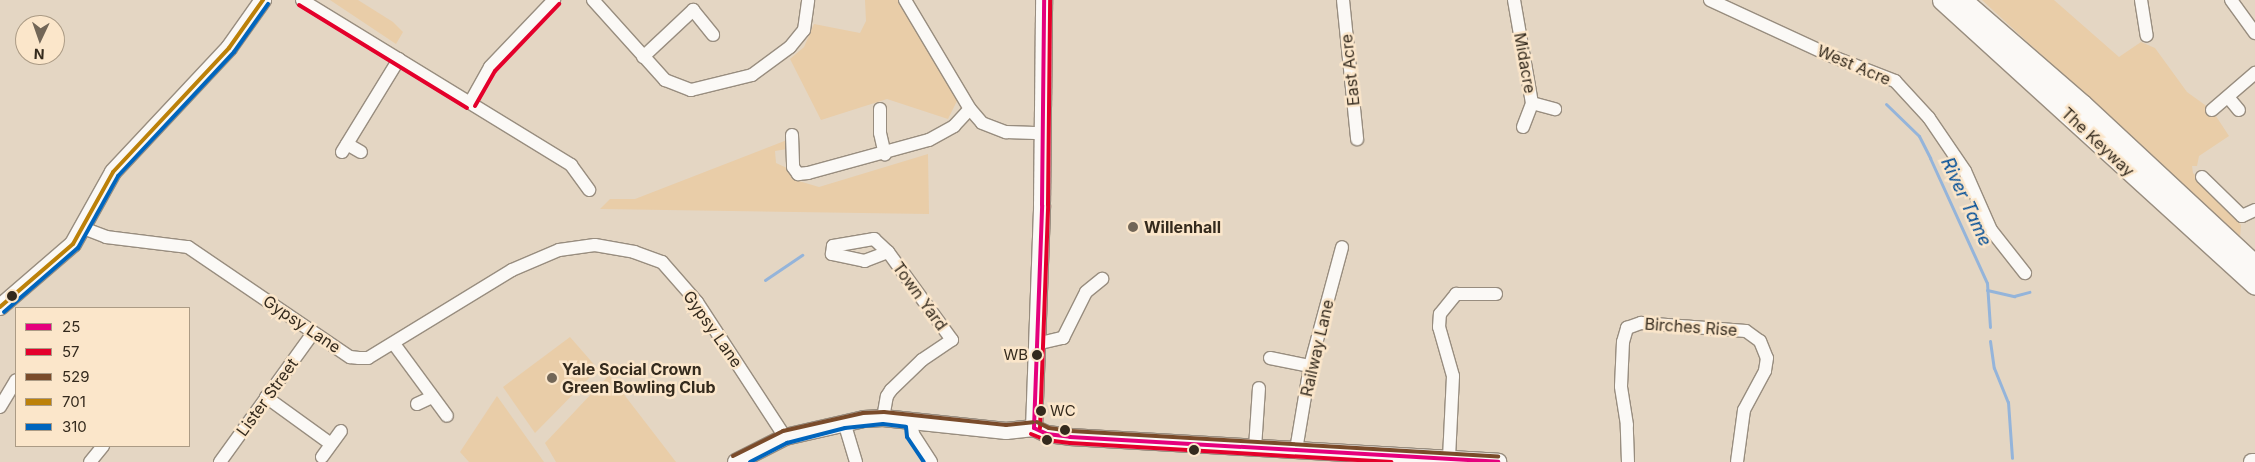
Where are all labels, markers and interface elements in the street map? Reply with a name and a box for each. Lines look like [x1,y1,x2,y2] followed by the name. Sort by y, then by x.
[15,15,65,65] north arrow
[1510,31,1540,95] street label: Midacre
[1337,33,1363,107] street label: East Acre
[1814,41,1894,89] street label: West Acre
[33,46,45,63] text: N
[2058,103,2138,181] street label: The Keyway
[1936,154,1996,250] water label: River Tame
[1144,217,1221,237] place label: Willenhall
[1126,220,1140,234] marker: Willenhall
[889,258,951,334] street label: Town Yard
[679,287,747,371] street label: Gypsy Lane
[7,291,17,301] unlabelled marker
[260,291,344,357] street label: Gypsy Lane
[1296,298,1338,398] street label: Railway Lane
[15,307,190,447] legend
[1644,314,1738,340] street label: Birches Rise
[62,317,80,336] text: 25
[62,342,80,361] text: 57
[1003,346,1028,364] place label: WB
[1032,350,1042,360] marker: WB
[232,354,302,440] street label: Lister Street
[562,359,715,397] place label: Yale Social Crown Green Bowling Club
[62,367,90,386] text: 529
[546,372,558,384] marker: Yale Social Crown Green Bowling Club
[62,392,86,411] text: 701
[1050,402,1076,420] place label: WC
[1036,406,1046,416] marker: WC
[62,417,87,436] text: 310
[1060,425,1070,435] unlabelled marker
[1042,435,1052,445] unlabelled marker
[1189,445,1199,455] unlabelled marker

